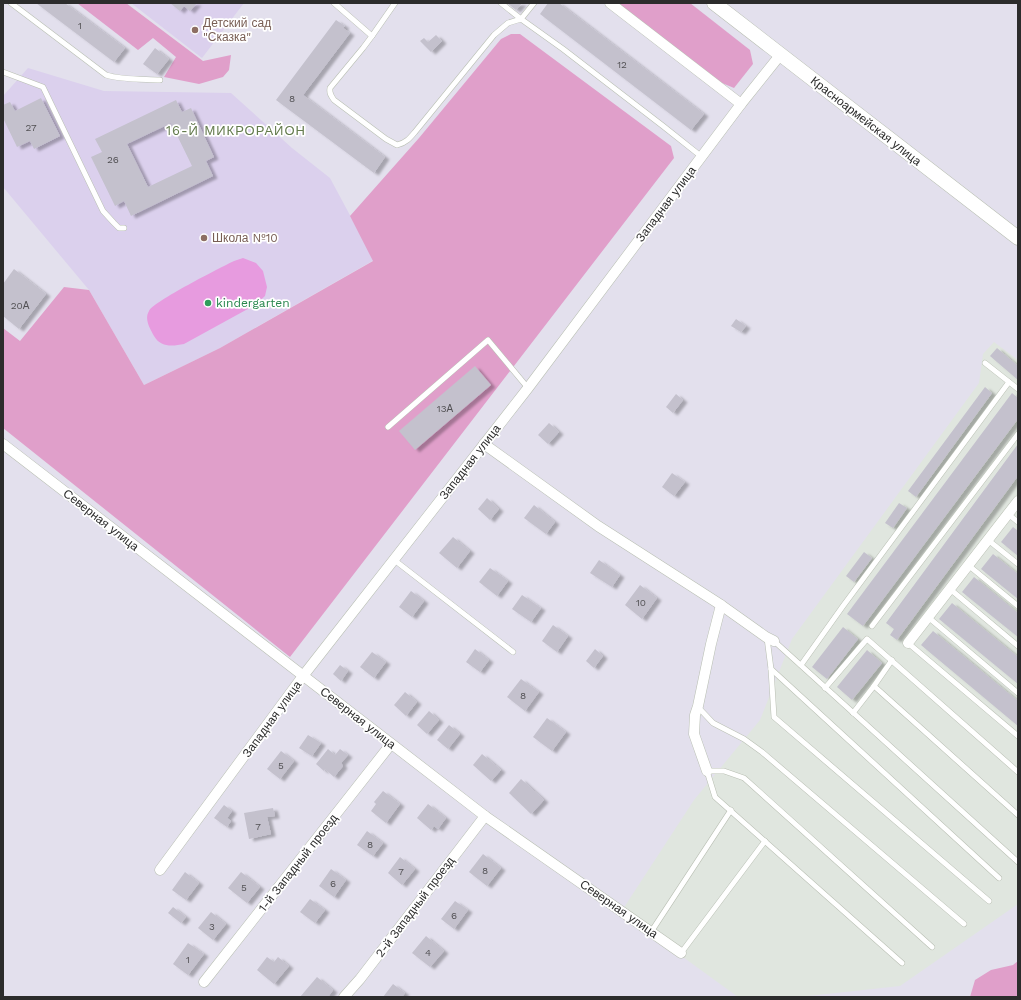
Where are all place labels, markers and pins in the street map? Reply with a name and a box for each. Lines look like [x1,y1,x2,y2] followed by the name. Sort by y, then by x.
[203,16,271,44] place label: Детский сад "Сказка"
[190,25,200,35] marker: Детский сад "Сказка"
[212,231,278,245] place label: Школа №10
[199,233,209,243] marker: Школа №10
[216,296,290,310] place label: kindergarten
[203,298,213,308] marker: kindergarten

